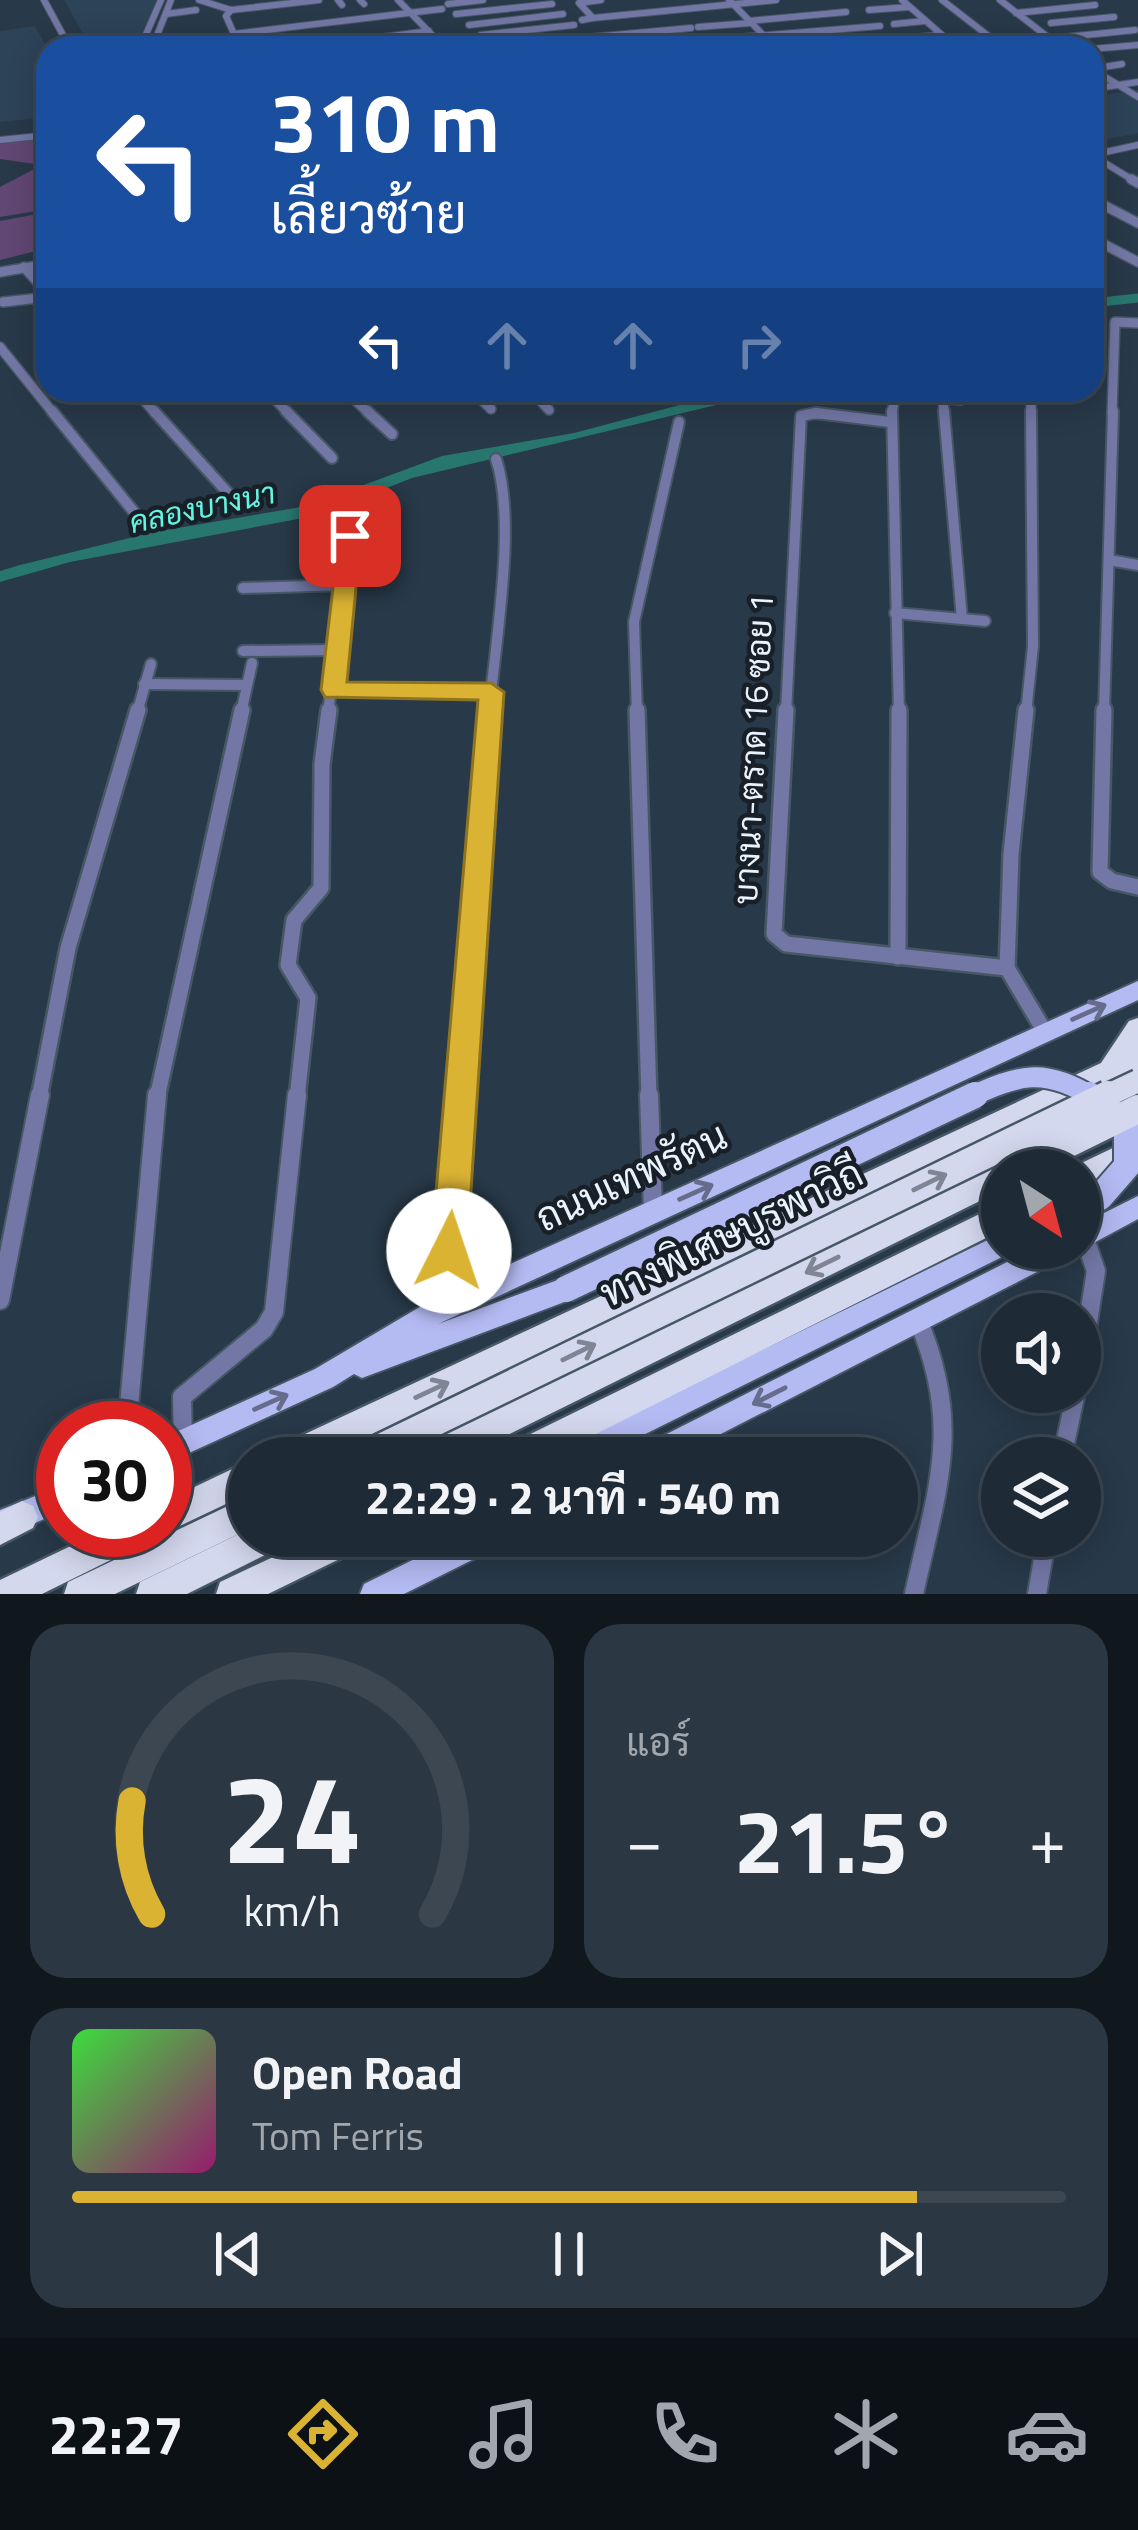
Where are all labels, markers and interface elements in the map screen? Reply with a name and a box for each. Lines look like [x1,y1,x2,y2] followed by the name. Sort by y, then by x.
[270,57,500,185] text: 310 m
[72,84,228,240] icon: left
[270,172,467,254] text: เลี้ยวซ้าย
[348,312,414,378] icon: left
[474,312,540,378] icon: ahead
[600,312,666,378] icon: ahead
[726,312,792,378] icon: right
[125,469,279,545] water label: คลองบางนา
[299,485,401,587] pin
[317,503,383,569] icon: arrive
[720,592,786,906] street label: บางนา-ตราด 16 ซอย 1
[1070,1000,1106,1022] one-way arrow
[525,1106,737,1246] street label: ถนนเทพรัตน
[590,1143,872,1321] street label: ทางพิเศษบูรพาวิถี
[981,1149,1101,1269] north arrow
[981,1149,1101,1557] map controls
[911,1170,947,1192] one-way arrow
[677,1180,713,1202] one-way arrow
[386,1188,512,1314] position arrow
[804,1254,840,1277] one-way arrow
[981,1293,1101,1413] button: sound
[560,1340,596,1362] one-way arrow
[413,1378,449,1400] one-way arrow
[751,1385,787,1408] one-way arrow
[253,1390,289,1412] one-way arrow
[36,1401,192,1557] speed limit sign: 30
[981,1437,1101,1557] button: layers
[365,1463,781,1531] text: 22:29 · 2 นาที · 540 m
[626,1712,690,1771] text: แอร์
[222,1722,362,1911] text: 24
[734,1771,958,1908] text: 21.5°
[626,1789,663,1890] text: −
[1029,1789,1066,1890] text: +
[243,1877,341,1943] text: km/h
[252,2038,463,2106] text: Open Road
[252,2106,424,2165] text: Tom Ferris
[205,2221,271,2287] icon: previous
[536,2221,602,2287] icon: pause
[867,2221,933,2287] icon: next
[281,2392,365,2476] icon: directions
[462,2392,546,2476] icon: music
[643,2392,727,2476] icon: phone
[824,2392,908,2476] icon: climate
[1005,2392,1089,2476] icon: car
[49,2393,183,2475] text: 22:27

